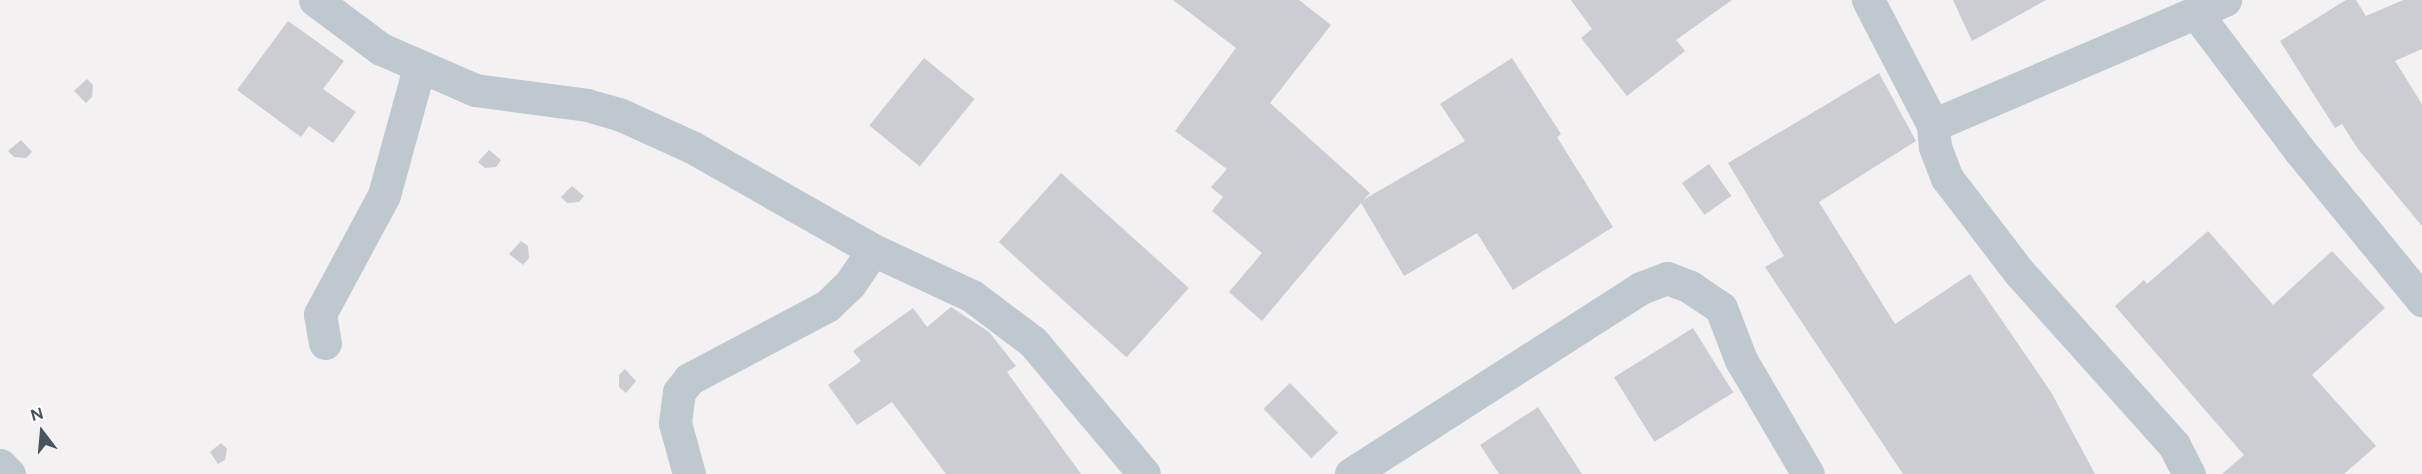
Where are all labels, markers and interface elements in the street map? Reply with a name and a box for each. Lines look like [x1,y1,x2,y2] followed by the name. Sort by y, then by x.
[12,402,72,462] north arrow
[28,403,45,425] text: N

